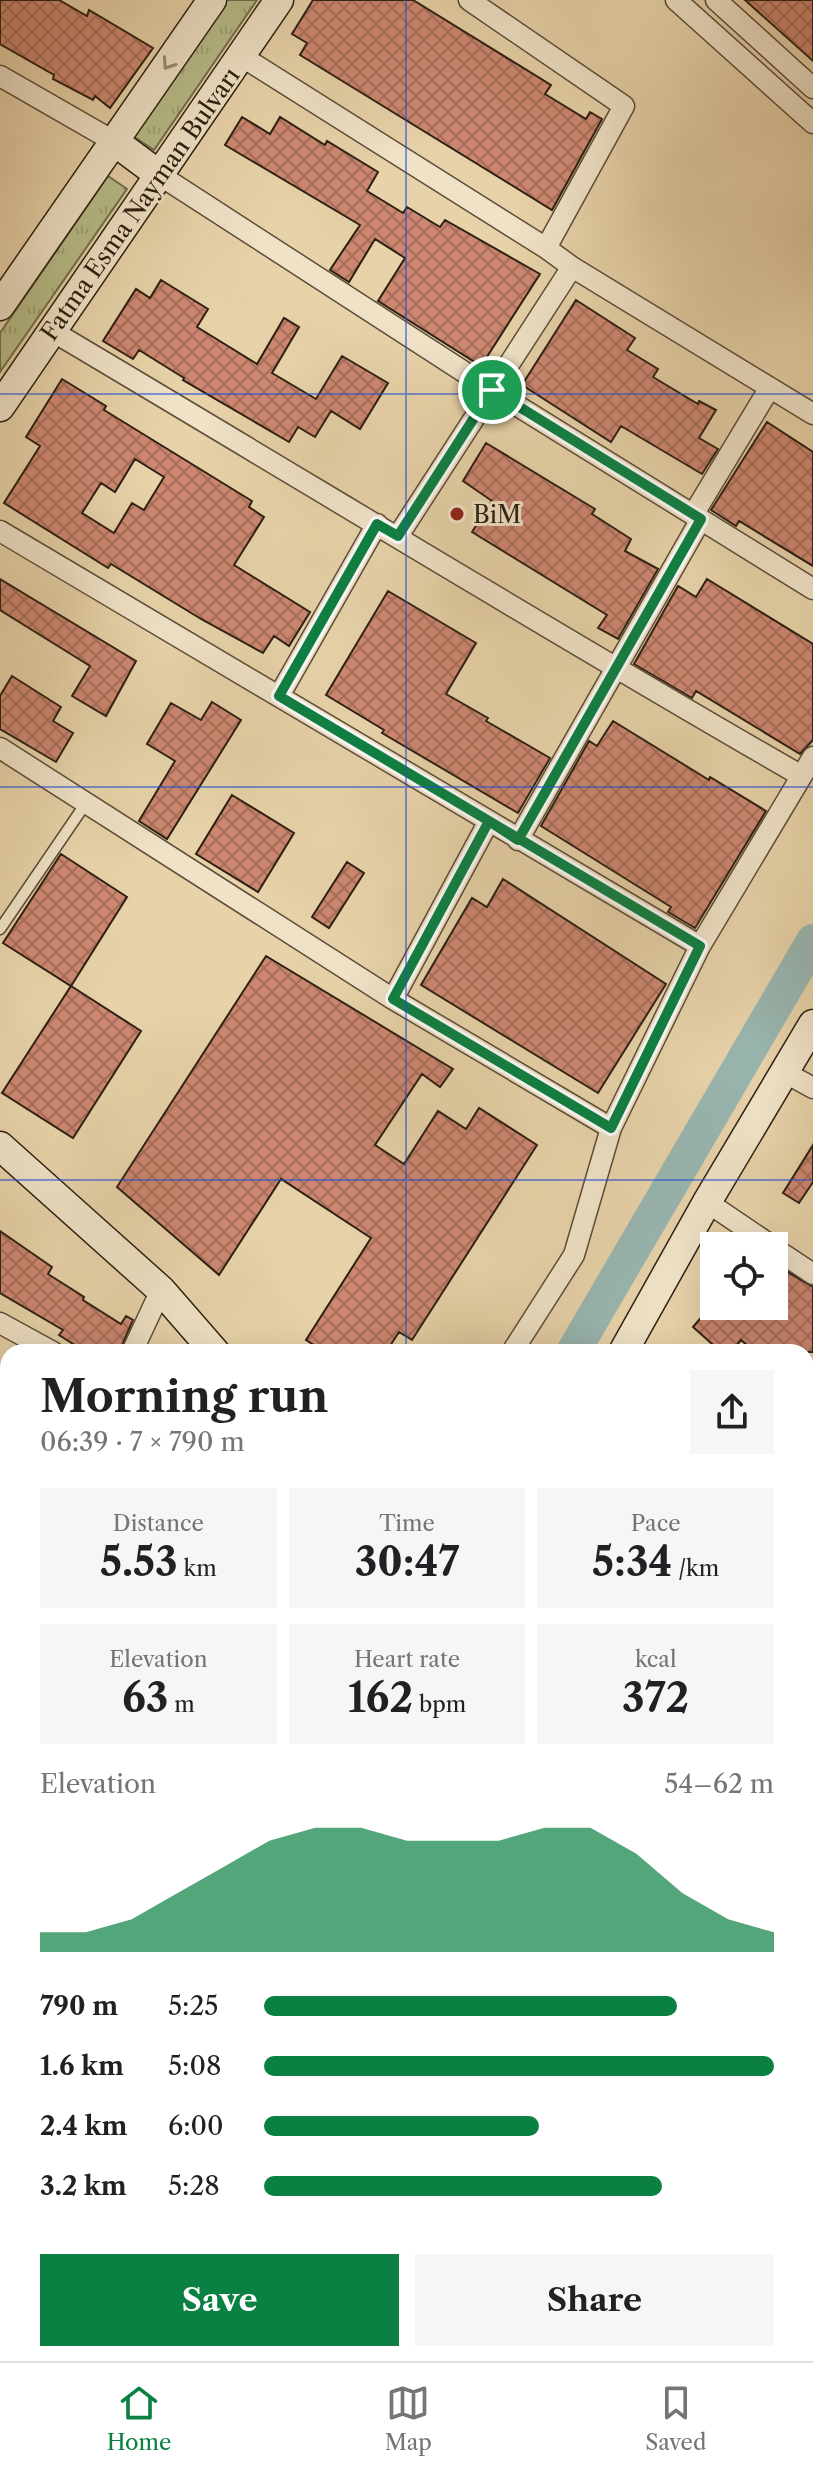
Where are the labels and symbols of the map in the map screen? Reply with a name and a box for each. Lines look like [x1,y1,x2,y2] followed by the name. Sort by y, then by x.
[163,56,178,70] one-way arrow
[34,62,246,346] street label: Fatma Esma Nayman Bulvarı
[458,356,526,424] pin
[473,500,521,529] place label: BiM
[448,505,466,523] marker: BiM

